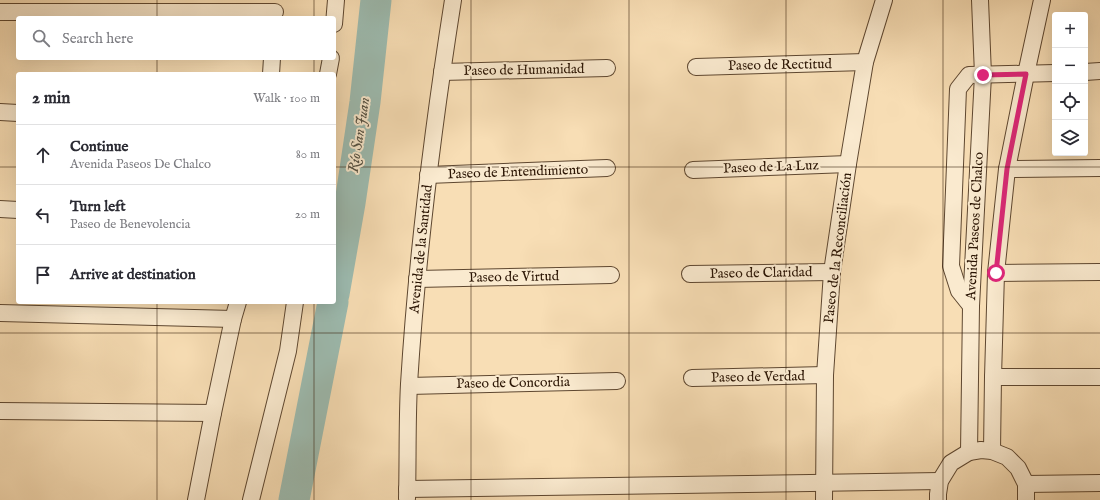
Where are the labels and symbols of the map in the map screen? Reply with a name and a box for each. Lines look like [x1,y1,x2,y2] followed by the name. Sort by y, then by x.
[728,55,833,75] street label: Paseo de Rectitud
[463,60,585,80] street label: Paseo de Humanidad
[974,66,992,84] route end
[344,96,374,174] water label: Río San Juan
[962,151,988,301] street label: Avenida Paseos de Chalco
[723,156,820,178] street label: Paseo de La Luz
[447,161,589,183] street label: Paseo de Entendimiento
[820,171,856,324] street label: Paseo de la Reconciliación
[405,183,437,315] street label: Avenida de la Santidad
[710,263,813,283] street label: Paseo de Claridad
[987,264,1005,282] route start
[469,267,560,287] street label: Paseo de Virtud
[711,367,806,387] street label: Paseo de Verdad
[456,373,571,393] street label: Paseo de Concordia

